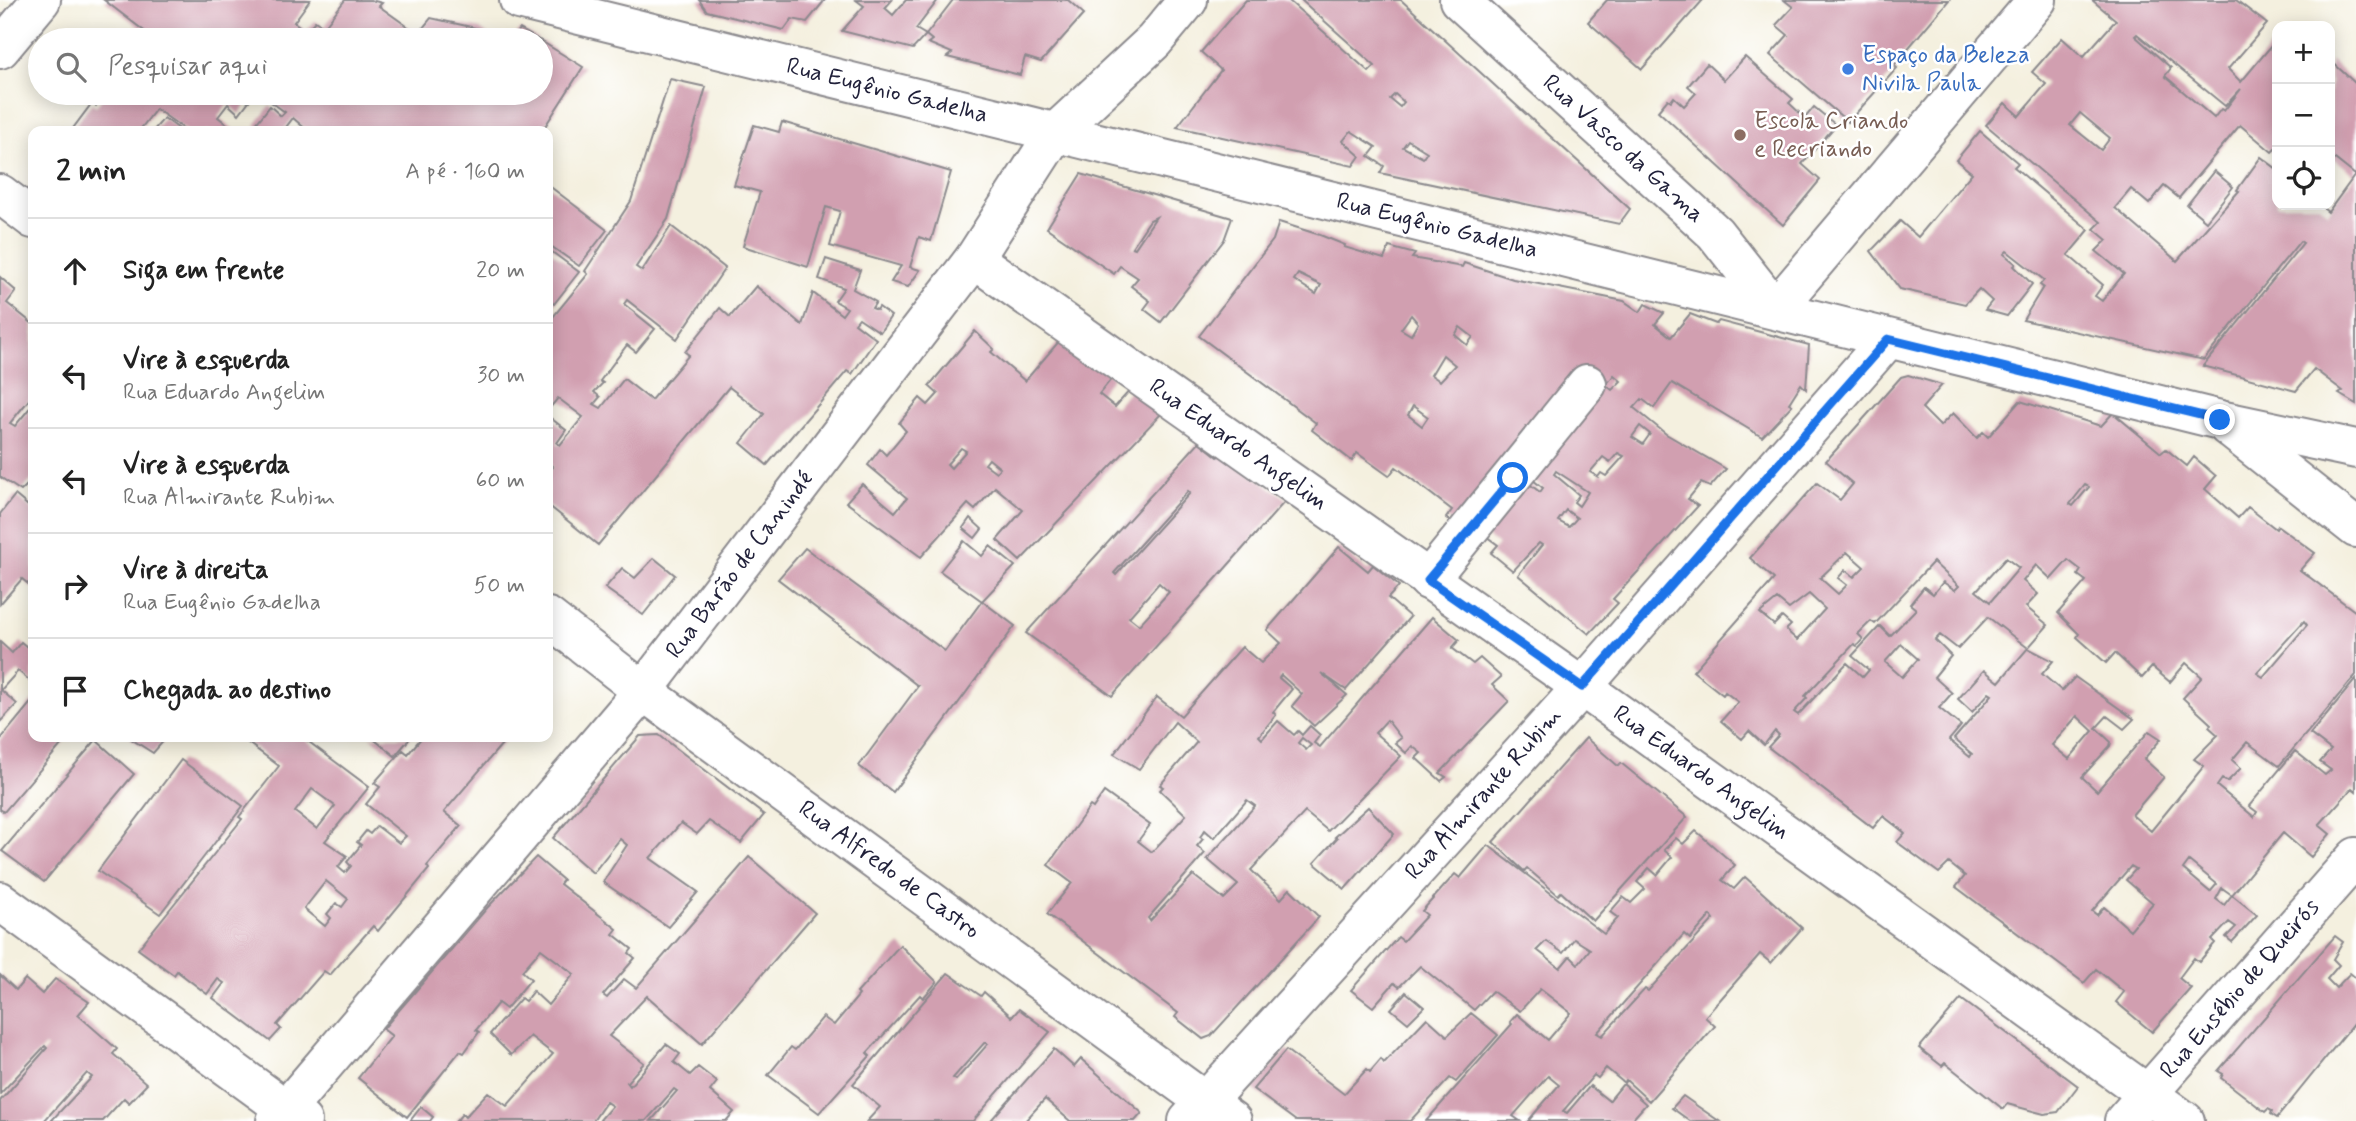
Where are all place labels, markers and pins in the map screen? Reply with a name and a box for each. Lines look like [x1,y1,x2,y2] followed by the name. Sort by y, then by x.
[1862,40,2030,99] place label: Espaço da Beleza Nivila Paula
[1840,61,1856,77] marker: Espaço da Beleza Nivila Paula
[1754,106,1908,165] place label: Escola Criando e Recriando
[1732,127,1748,143] marker: Escola Criando e Recriando

